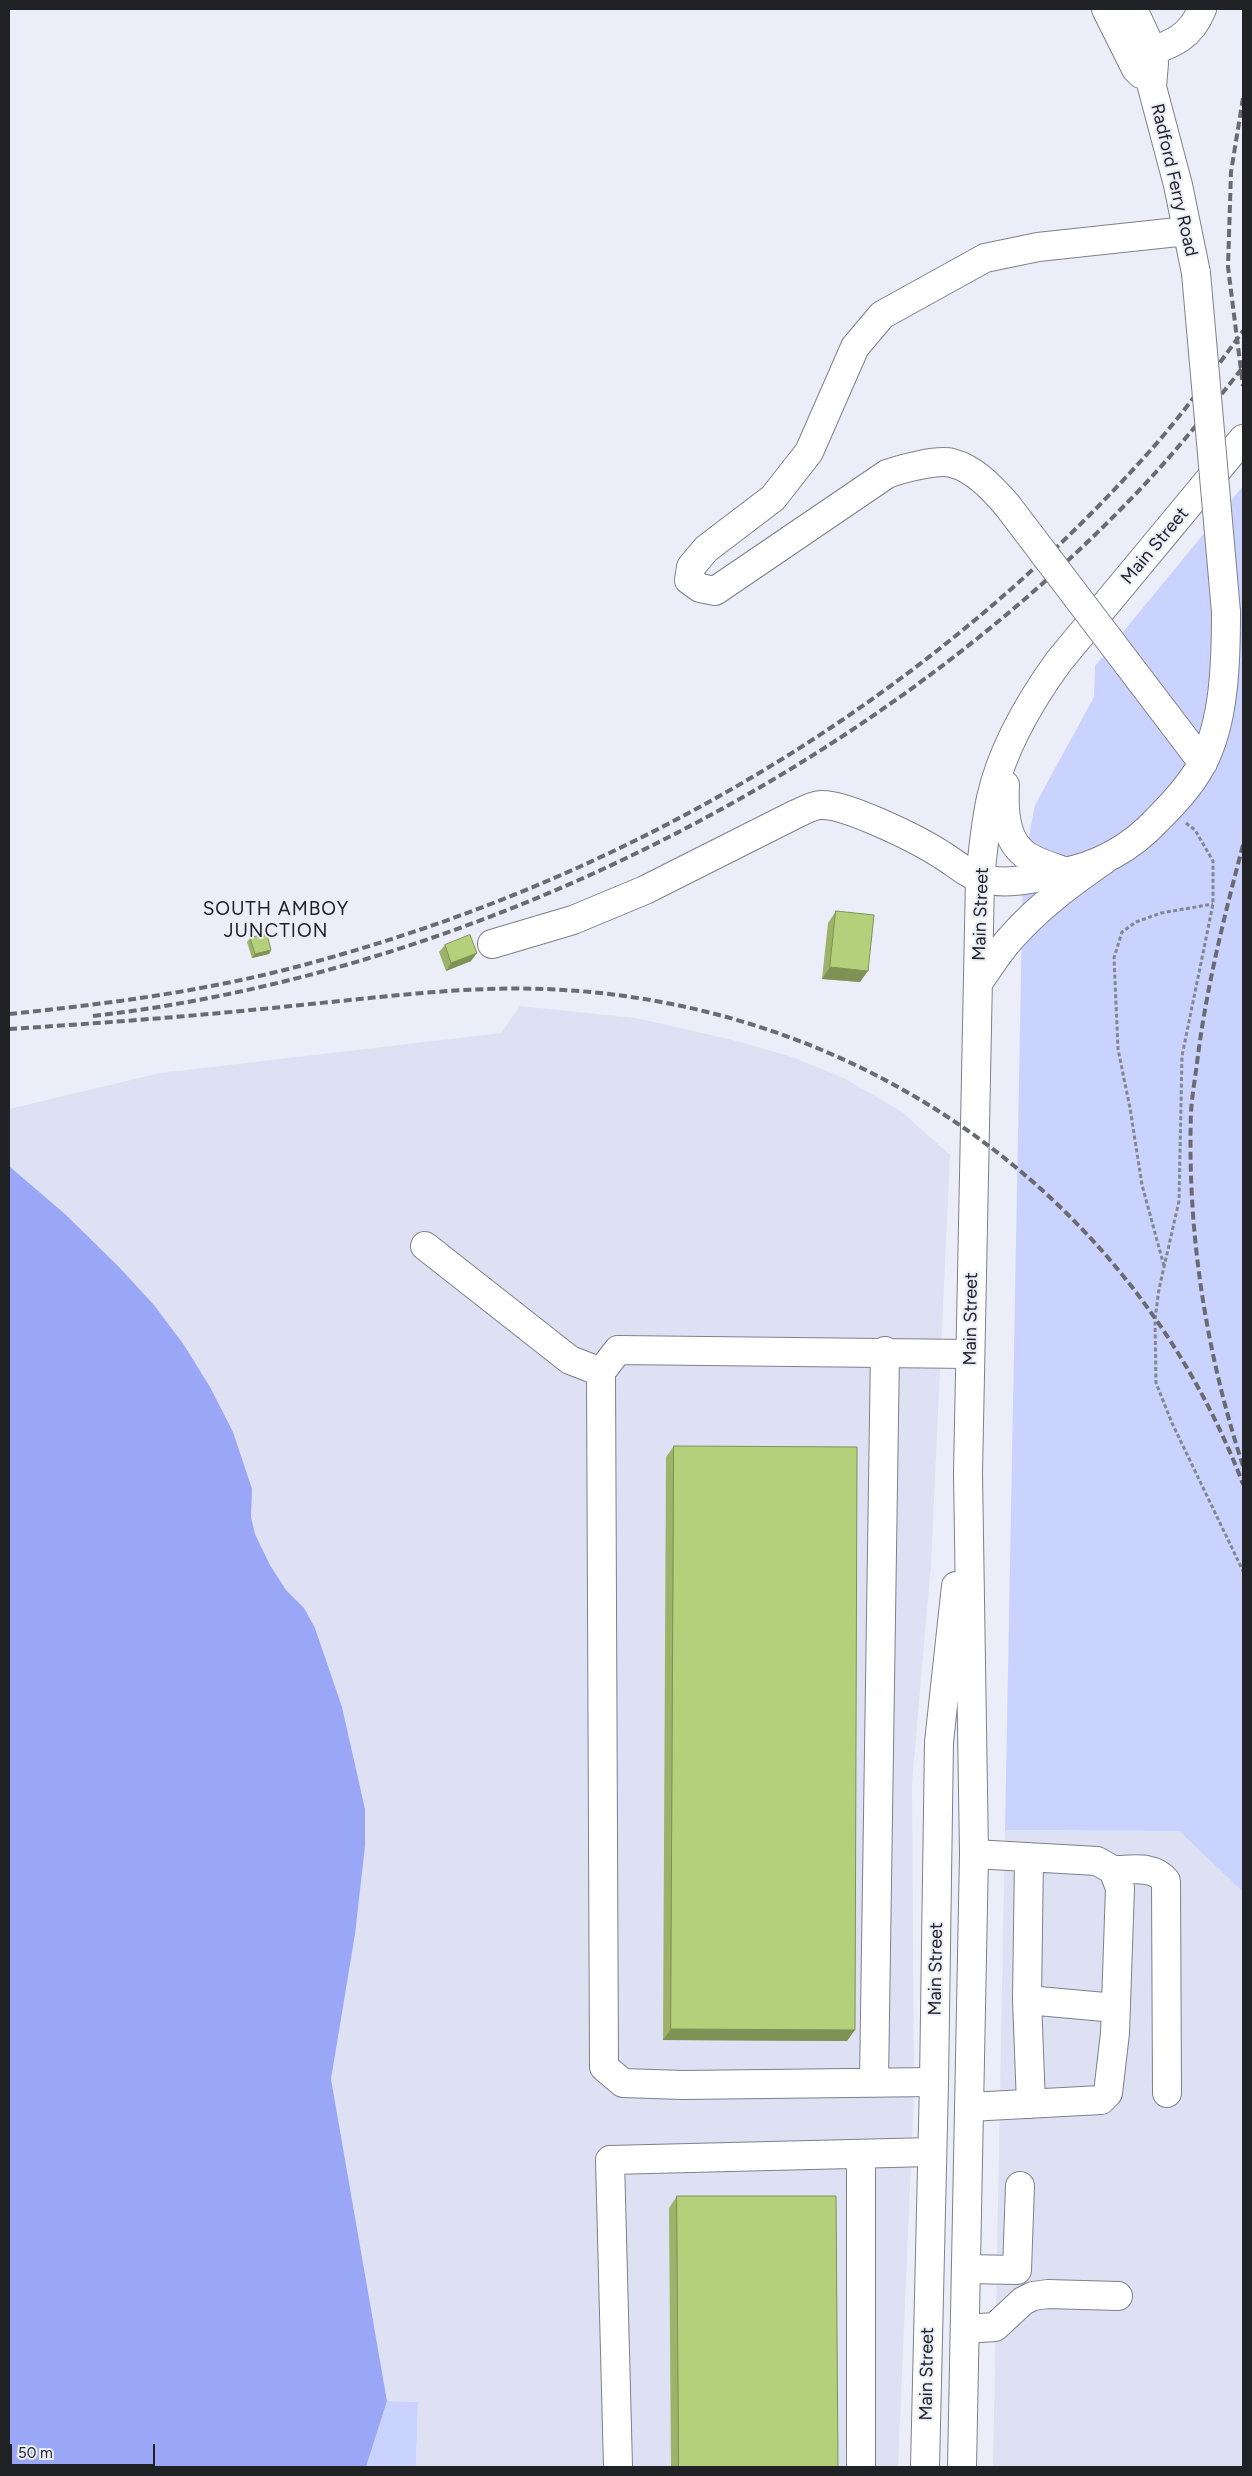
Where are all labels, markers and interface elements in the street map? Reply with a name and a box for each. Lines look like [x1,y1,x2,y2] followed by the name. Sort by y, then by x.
[1146,102,1202,258] street label: Radford Ferry Road
[1117,503,1193,589] street label: Main Street
[969,867,993,961] street label: Main Street
[201,898,351,942] district label: SOUTH AMBOY JUNCTION
[959,1272,983,1366] street label: Main Street
[924,1922,948,2016] street label: Main Street
[915,2327,939,2421] street label: Main Street
[12,2434,158,2466] scale bar
[18,2444,53,2462] text: 50 m

